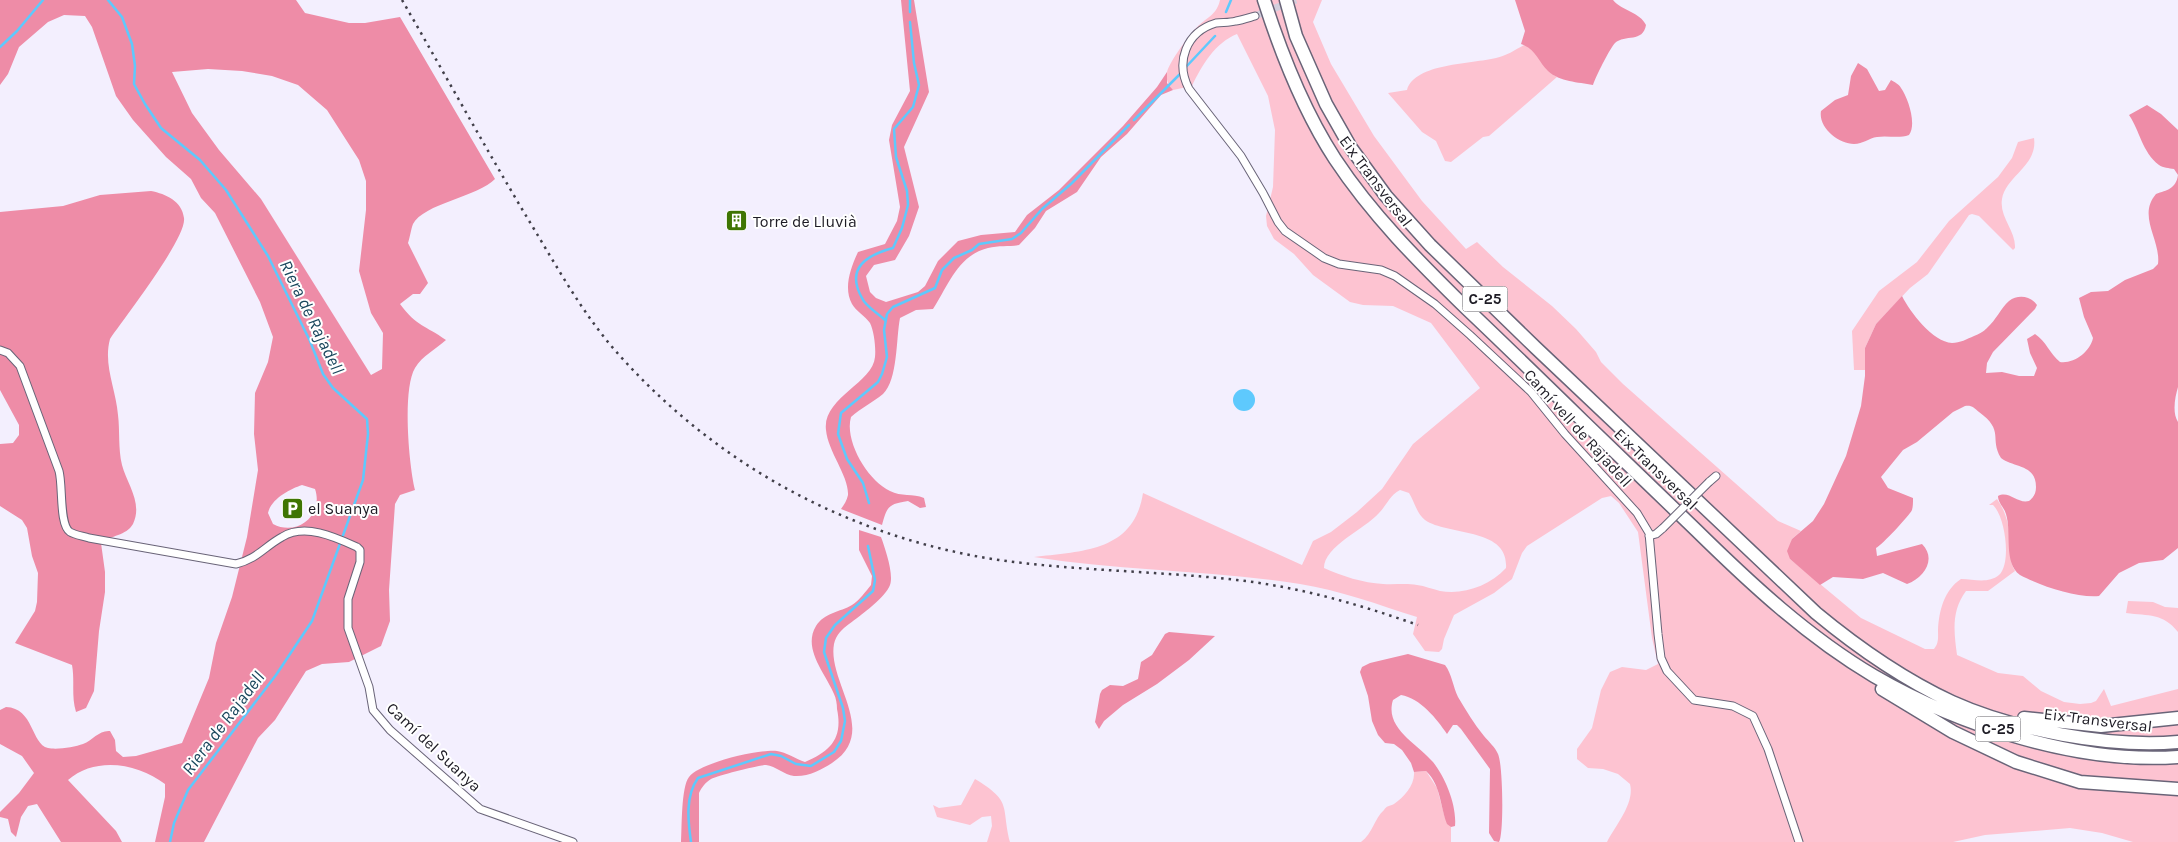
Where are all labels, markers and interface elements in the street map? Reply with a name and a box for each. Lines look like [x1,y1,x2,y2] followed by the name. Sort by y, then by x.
[1336,132,1416,230] street label: Eix Transversal
[725,209,749,233] building icon: Torre de Lluvià
[753,212,857,231] place label: Torre de Lluvià
[275,256,349,378] water label: Riera de Rajadell
[1462,286,1508,312] road number: C-25
[1520,365,1636,491] street label: Camí vell de Rajadell
[1610,424,1702,514] street label: Eix Transversal
[280,496,304,520] parking icon: el Suanya
[308,499,379,518] place label: el Suanya
[177,666,269,779] water label: Riera de Rajadell
[383,698,485,796] street label: Camí del Suanya
[2043,704,2153,736] street label: Eix Transversal
[1976,716,2020,742] road number: C-25

